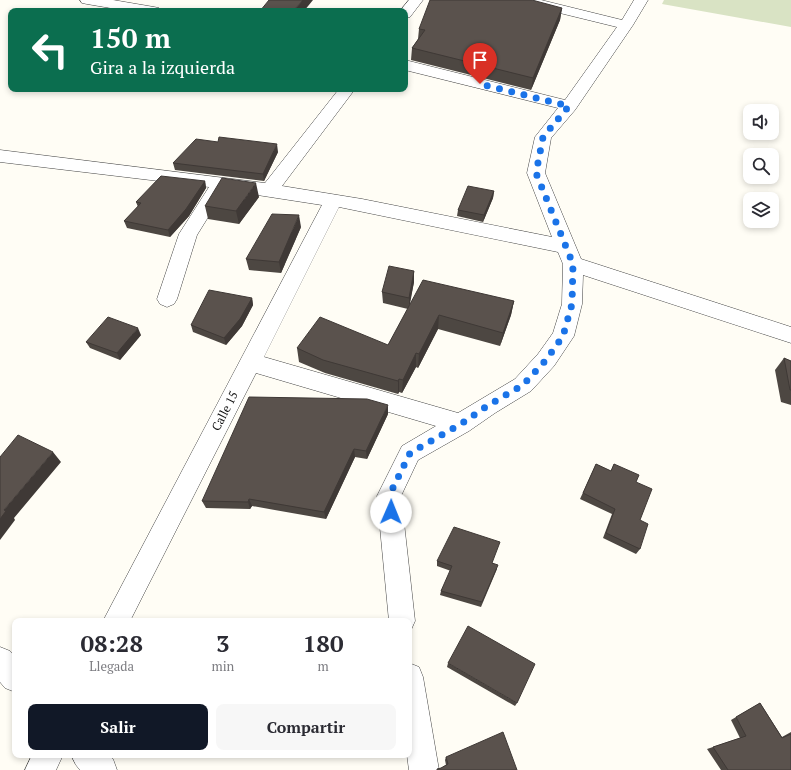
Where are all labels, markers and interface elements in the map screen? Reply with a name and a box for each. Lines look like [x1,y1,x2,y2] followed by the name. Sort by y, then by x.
[90,19,171,56] text: 150 m
[24,24,76,76] icon: left
[463,43,497,84] pin
[469,49,491,71] icon: arrive
[90,55,235,79] text: Gira a la izquierda
[743,104,779,228] map controls
[743,104,779,140] button: sound
[743,148,779,184] button: search
[743,192,779,228] button: layers
[208,388,241,433] street label: Calle 15
[370,491,412,533] position arrow
[80,627,143,659] text: 08:28
[216,627,230,659] text: 3
[303,627,343,659] text: 180
[89,657,134,675] text: Llegada
[211,657,234,675] text: min
[318,657,329,675] text: m
[28,704,208,750] button: Salir
[216,704,396,750] button: Compartir

